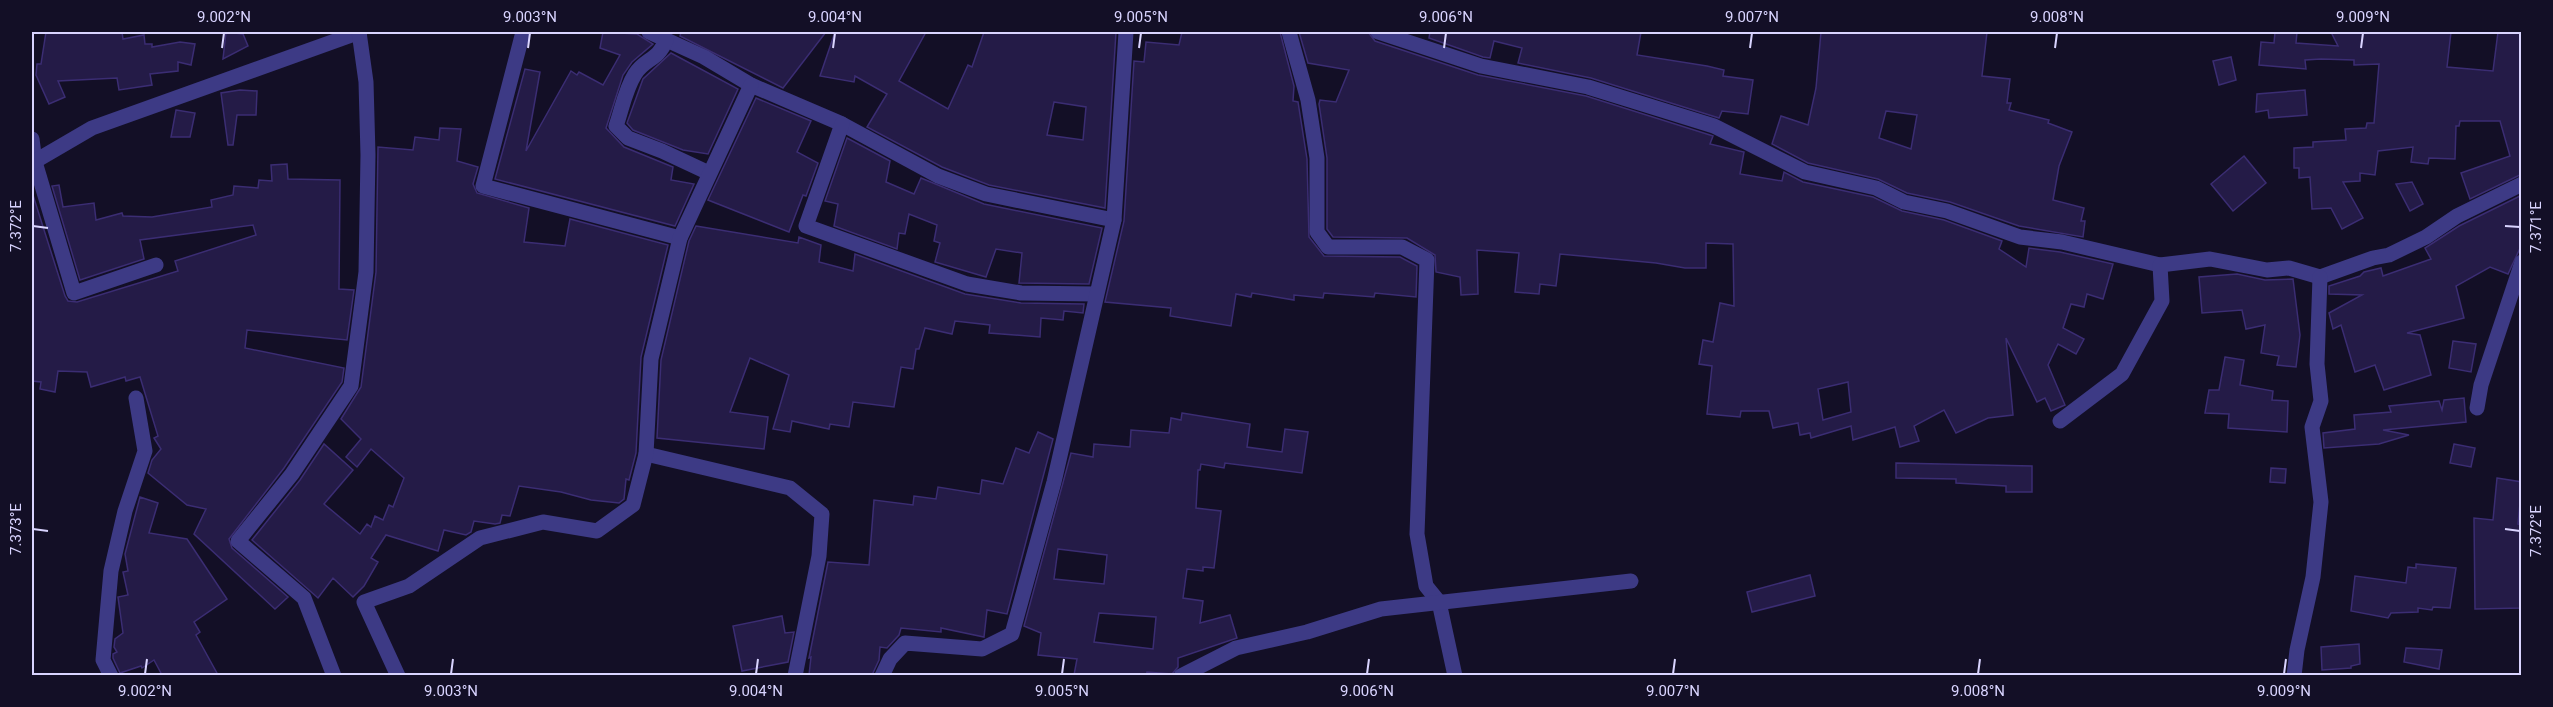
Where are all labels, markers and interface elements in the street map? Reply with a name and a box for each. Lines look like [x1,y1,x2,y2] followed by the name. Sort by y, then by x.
[197,8,251,26] text: 9.002°N
[503,8,557,26] text: 9.003°N
[808,8,862,26] text: 9.004°N
[1114,8,1168,26] text: 9.005°N
[1419,8,1473,26] text: 9.006°N
[1725,8,1779,26] text: 9.007°N
[2030,8,2084,26] text: 9.008°N
[2336,8,2390,26] text: 9.009°N
[7,200,25,252] text: 7.372°E
[2527,201,2545,253] text: 7.371°E
[7,503,25,555] text: 7.373°E
[2527,505,2545,557] text: 7.372°E
[118,682,172,700] text: 9.002°N
[424,682,478,700] text: 9.003°N
[729,682,783,700] text: 9.004°N
[1035,682,1089,700] text: 9.005°N
[1340,682,1394,700] text: 9.006°N
[1646,682,1700,700] text: 9.007°N
[1951,682,2005,700] text: 9.008°N
[2257,682,2311,700] text: 9.009°N

